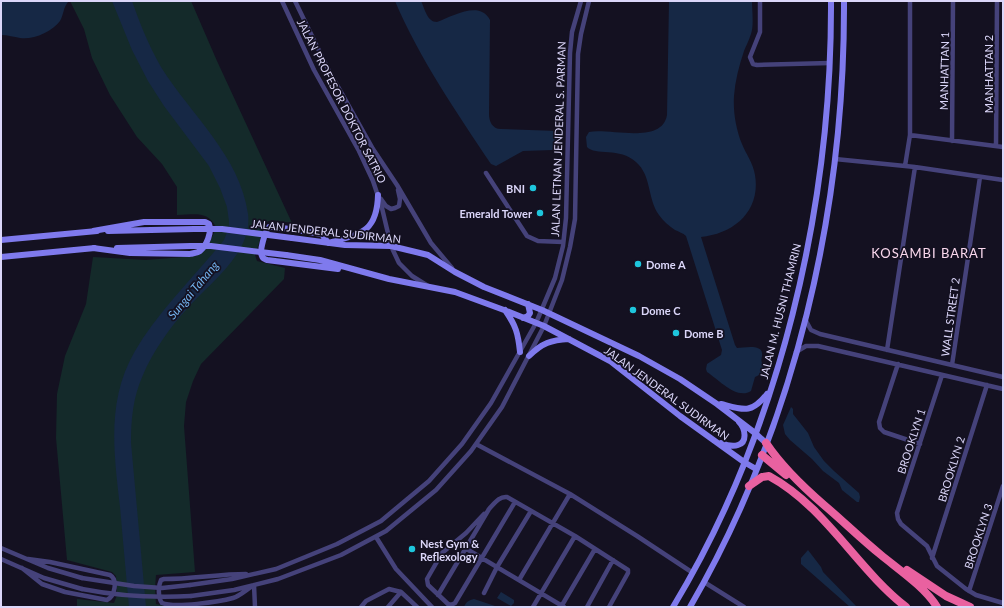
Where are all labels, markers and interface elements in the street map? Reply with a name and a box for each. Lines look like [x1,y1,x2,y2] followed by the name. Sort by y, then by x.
[295,17,389,185] street label: JALAN PROFESOR DOKTOR SATRIO
[937,32,951,110] street label: MANHATTAN 1
[982,35,995,113] street label: MANHATTAN 2
[548,41,568,237] street label: JALAN LETNAN JENDERAL S. PARMAN
[506,182,525,195] place label: BNI
[528,183,538,193] marker: BNI
[460,207,533,220] place label: Emerald Tower
[535,208,545,218] marker: Emerald Tower
[250,217,402,245] street label: JALAN JENDERAL SUDIRMAN
[757,242,803,380] street label: JALAN M. HUSNI THAMRIN
[871,245,987,261] district label: KOSAMBI BARAT
[164,258,222,322] water label: Sungai Tahang
[646,258,686,271] place label: Dome A
[633,259,643,269] marker: Dome A
[938,277,962,357] street label: WALL STREET 2
[641,304,681,317] place label: Dome C
[628,305,638,315] marker: Dome C
[684,327,724,340] place label: Dome B
[671,328,681,338] marker: Dome B
[602,343,732,443] street label: JALAN JENDERAL SUDIRMAN
[894,407,928,475] street label: BROOKLYN 1
[935,435,967,503] street label: BROOKLYN 2
[961,502,995,570] street label: BROOKLYN 3
[420,537,479,563] place label: Nest Gym & Reflexology
[407,544,417,554] marker: Nest Gym & Reflexology

